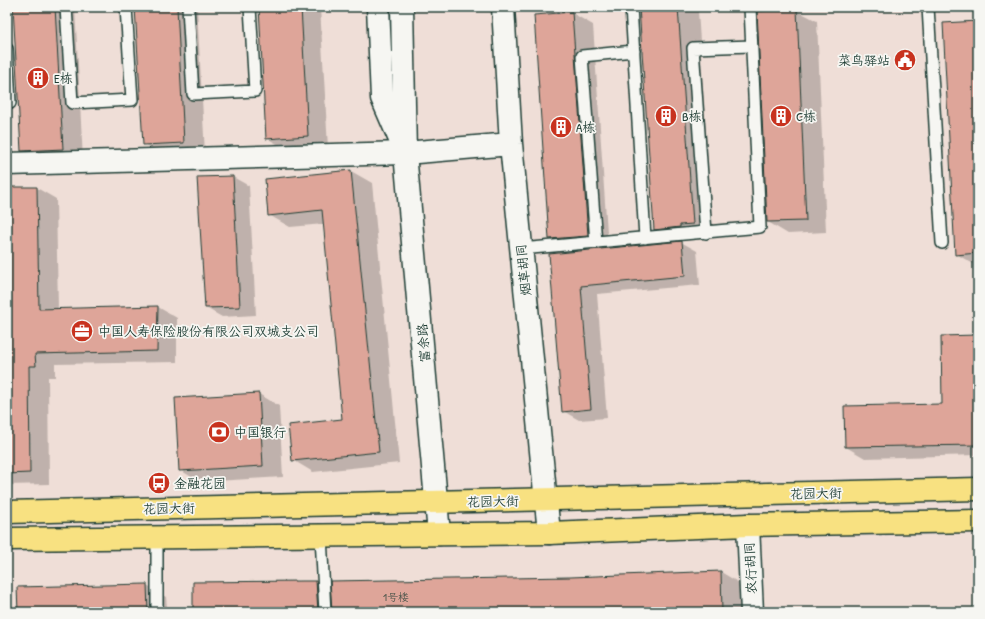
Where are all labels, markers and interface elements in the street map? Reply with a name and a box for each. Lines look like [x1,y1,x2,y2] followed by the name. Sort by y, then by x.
[892,47,918,73] public building icon: 菜鸟驿站
[838,51,890,69] place label: 菜鸟驿站
[25,65,51,91] building icon: E栋
[54,69,73,87] place label: E栋
[653,103,679,129] building icon: B栋
[768,103,794,129] building icon: C栋
[682,107,702,125] place label: B栋
[796,107,816,125] place label: C栋
[548,114,574,140] building icon: A栋
[576,118,595,136] place label: A栋
[511,243,535,297] street label: 烟草胡同
[69,318,95,344] office icon: 中国人寿保险股份有限公司双城支公司
[98,322,319,340] place label: 中国人寿保险股份有限公司双城支公司
[412,323,434,363] street label: 富余路
[206,419,232,445] bank icon: 中国银行
[234,423,286,441] place label: 中国银行
[146,470,172,496] bus stop icon: 金融花园
[174,474,226,492] place label: 金融花园
[790,484,842,502] street label: 花园大街
[467,492,519,510] street label: 花园大街
[143,499,195,517] street label: 花园大街
[740,542,760,594] street label: 农行胡同
[383,590,409,604] house number: 1号楼

